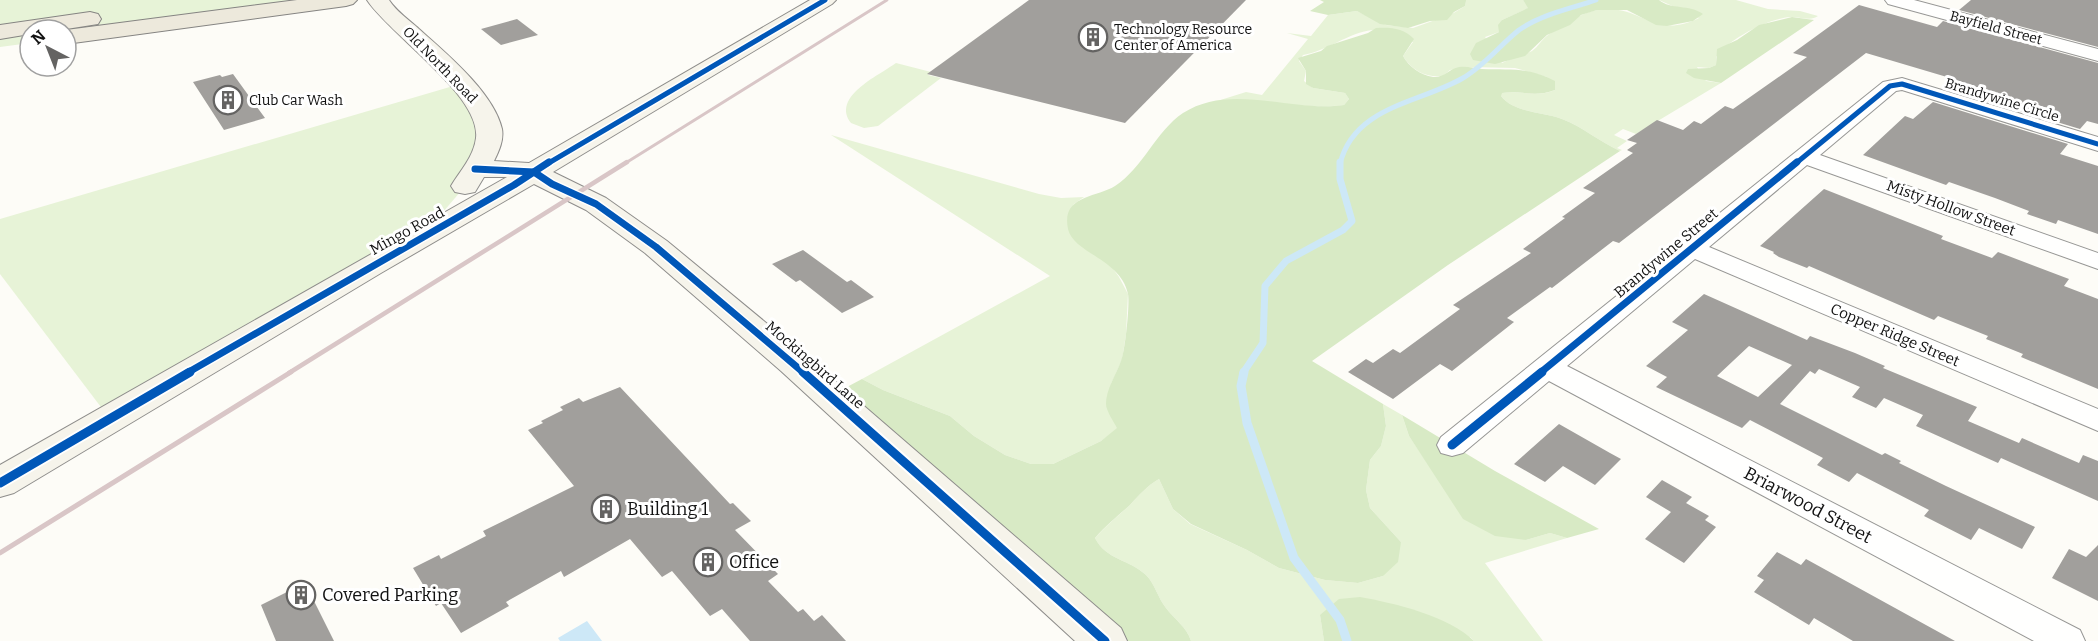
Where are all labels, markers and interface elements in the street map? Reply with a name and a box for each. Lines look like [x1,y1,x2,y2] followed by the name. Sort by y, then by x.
[1948,8,2044,48] street label: Bayfield Street
[18,18,78,78] north arrow
[1077,21,1109,53] building icon: Technology Resource Center of America
[1114,21,1252,54] place label: Technology Resource Center of America
[399,23,481,107] street label: Old North Road
[27,26,49,48] text: N
[1943,75,2061,125] street label: Brandywine Circle
[212,84,244,116] building icon: Club Car Wash
[249,92,343,109] place label: Club Car Wash
[1884,176,2018,240] street label: Misty Hollow Street
[367,203,447,259] street label: Mingo Road
[1611,204,1722,302] street label: Brandywine Street
[1828,300,1963,371] street label: Copper Ridge Street
[762,317,868,413] street label: Mockingbird Lane
[1740,462,1876,548] street label: Briarwood Street
[590,493,622,525] building icon: Building 1
[627,498,709,520] place label: Building 1
[692,546,724,578] building icon: Office
[729,551,779,573] place label: Office
[285,579,317,611] building icon: Covered Parking
[322,584,458,606] place label: Covered Parking

